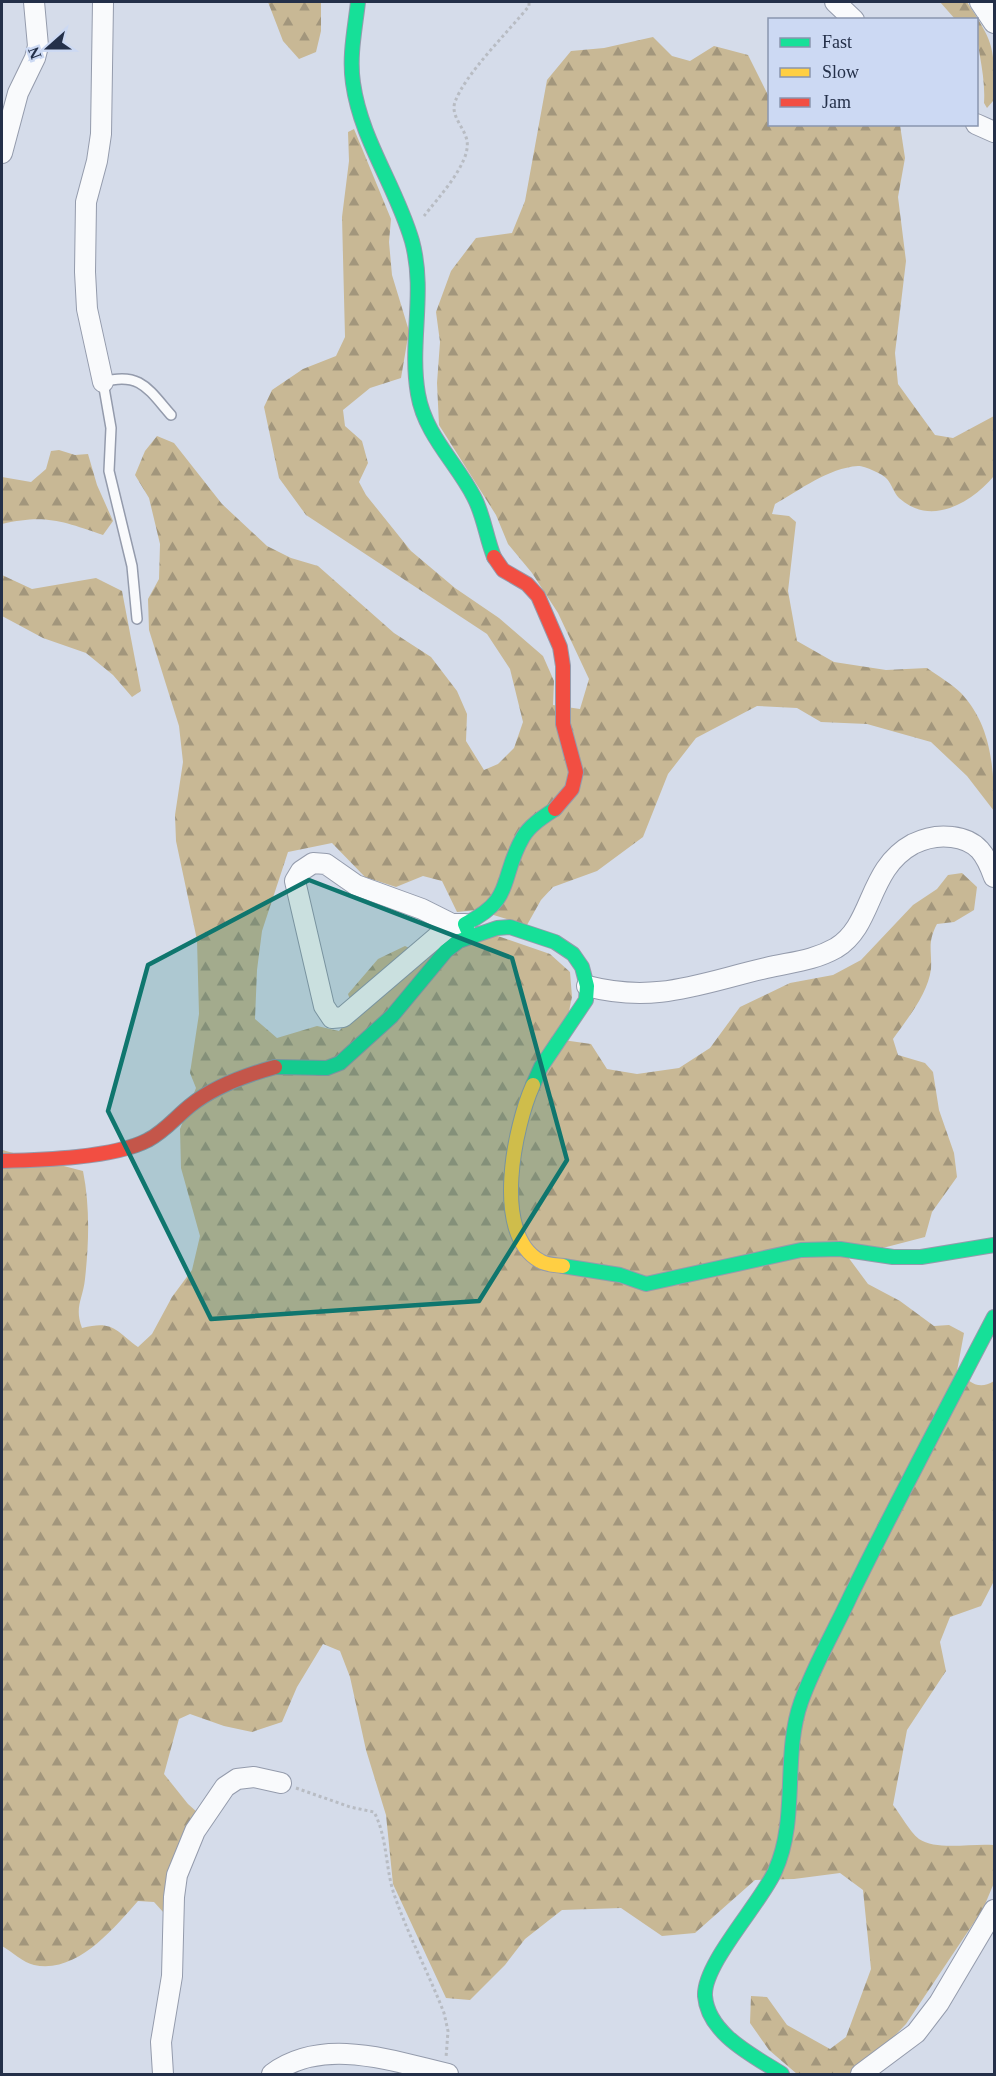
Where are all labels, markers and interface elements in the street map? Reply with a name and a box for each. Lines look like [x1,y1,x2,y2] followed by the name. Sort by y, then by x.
[18,18,78,78] north arrow
[768,18,978,126] legend
[822,32,852,52] text: Fast
[24,44,44,62] text: N
[822,62,859,82] text: Slow
[822,92,851,112] text: Jam

